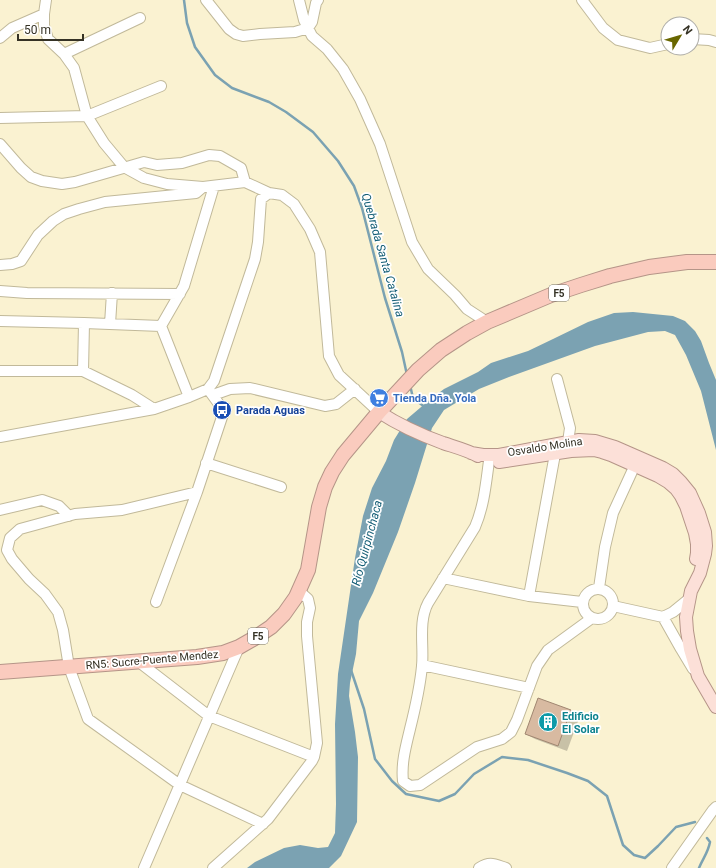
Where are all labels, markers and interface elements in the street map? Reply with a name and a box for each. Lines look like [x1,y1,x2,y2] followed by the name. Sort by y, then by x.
[18,16,83,42] scale bar
[660,16,700,56] north arrow
[24,23,51,37] text: 50 m
[680,23,695,37] text: N
[359,191,407,319] water label: Quebrada Santa Catalina
[549,285,569,301] road number: F5
[368,387,390,409] supermarket icon: Tienda Dña. Yola
[393,392,476,405] place label: Tienda Dña. Yola
[211,399,233,421] bus stop icon: Parada Aguas
[236,404,305,417] place label: Parada Aguas
[507,435,583,459] street label: Osvaldo Molina
[349,499,385,587] water label: Río Quirpinchaca
[248,628,268,644] road number: F5
[85,648,219,672] street label: RN5: Sucre-Puente Mendez
[562,710,600,736] place label: Edificio El Solar
[537,711,559,733] building icon: Edificio El Solar

